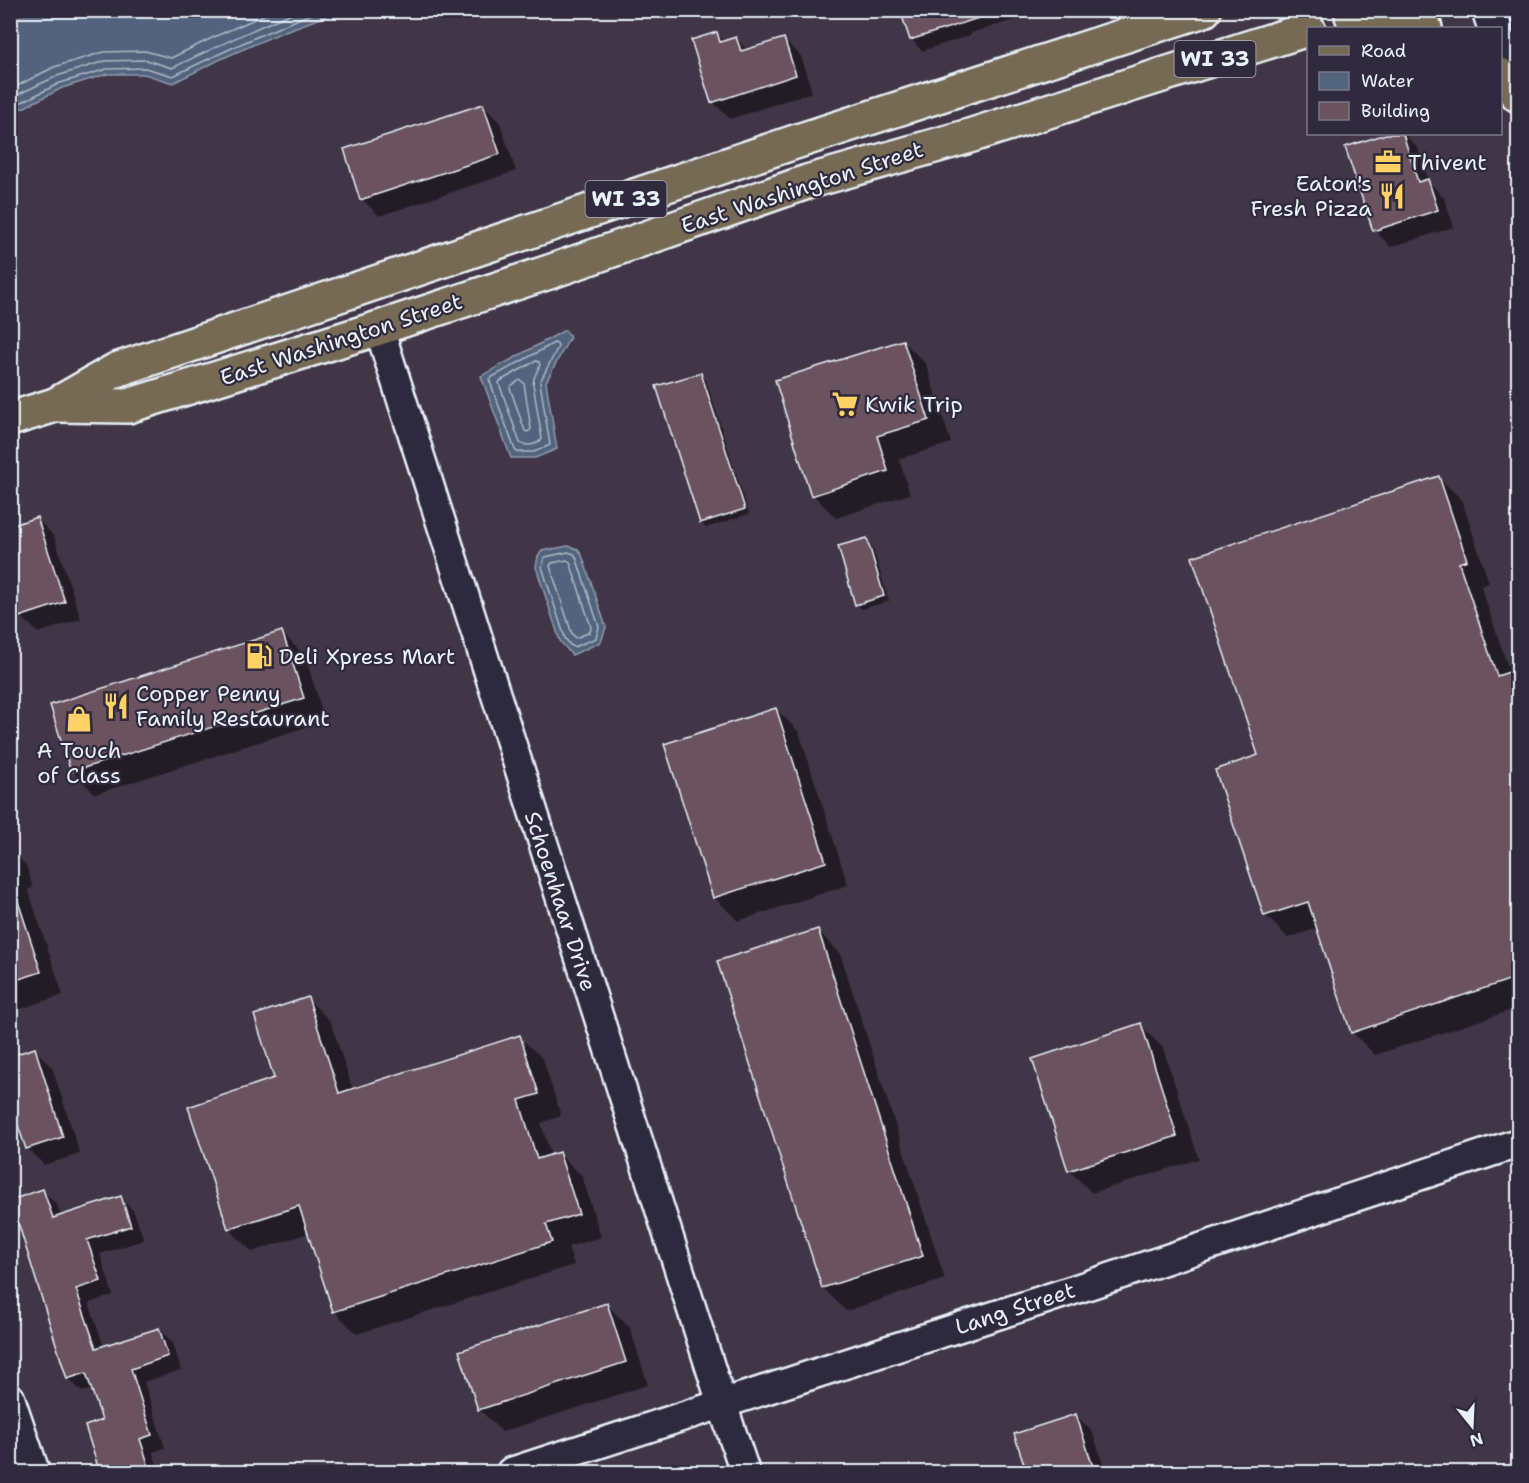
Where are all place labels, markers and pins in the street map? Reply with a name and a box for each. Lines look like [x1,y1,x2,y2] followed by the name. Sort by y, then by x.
[1373,147,1403,177] office icon: Thivent
[1408,148,1487,177] place label: Thivent
[1250,169,1372,223] place label: Eaton's Fresh Pizza
[1377,181,1407,211] restaurant icon: Eaton's Fresh Pizza
[830,389,860,419] supermarket icon: Kwik Trip
[865,390,963,419] place label: Kwik Trip
[244,641,274,671] fuel station icon: Deli Xpress Mart
[279,642,455,671] place label: Deli Xpress Mart
[136,679,330,733] place label: Copper Penny Family Restaurant
[101,691,131,721] restaurant icon: Copper Penny Family Restaurant
[64,704,94,734] shop icon: A Touch of Class
[37,736,121,790] place label: A Touch of Class

